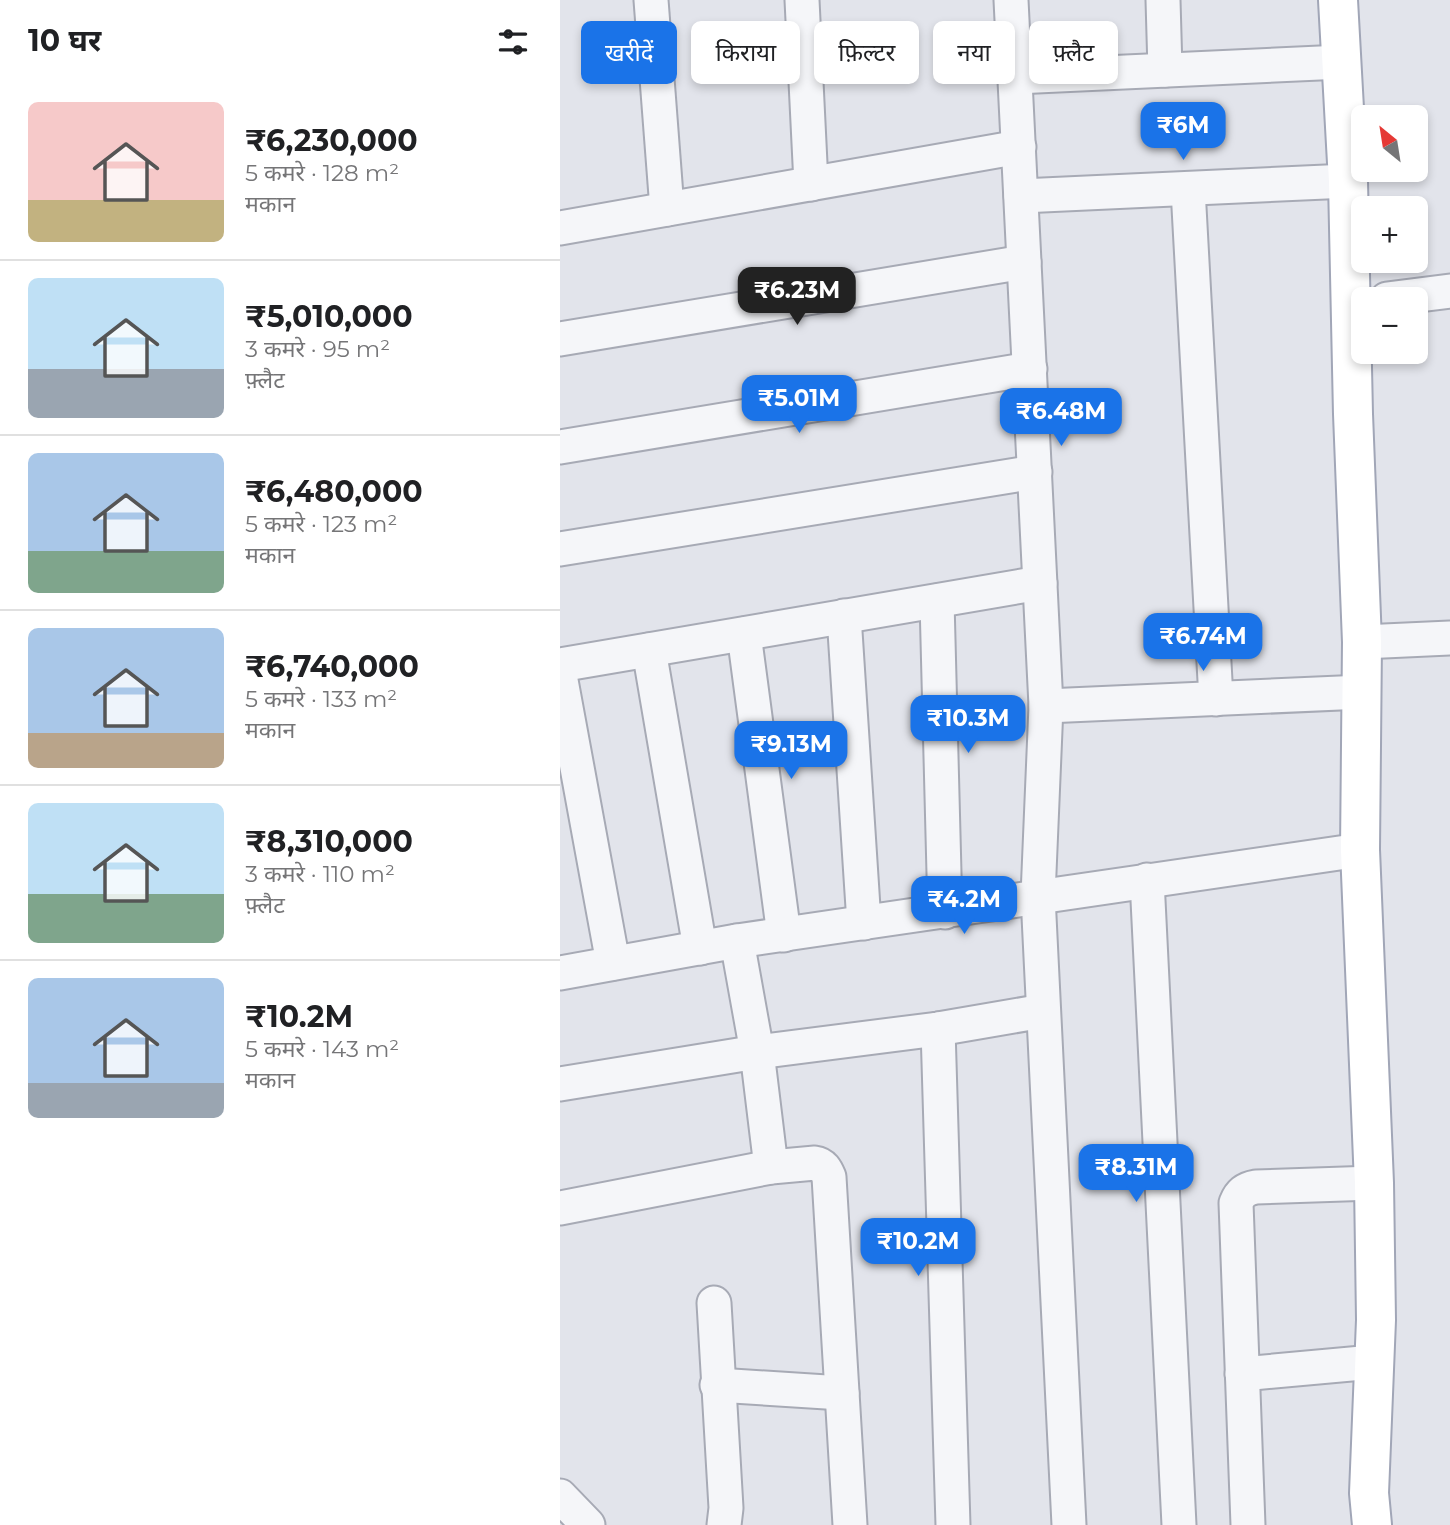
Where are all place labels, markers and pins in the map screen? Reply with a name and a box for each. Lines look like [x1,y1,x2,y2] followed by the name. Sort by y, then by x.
[1149,102,1217,162] pin: ₹6M
[740,268,854,327] pin: ₹6.23M
[742,376,856,435] pin: ₹5.01M
[1004,388,1118,448] pin: ₹6.48M
[1146,614,1260,673] pin: ₹6.74M
[911,696,1025,755] pin: ₹10.3M
[734,722,848,781] pin: ₹9.13M
[915,876,1013,936] pin: ₹4.2M
[1079,1144,1193,1204] pin: ₹8.31M
[861,1218,975,1278] pin: ₹10.2M

